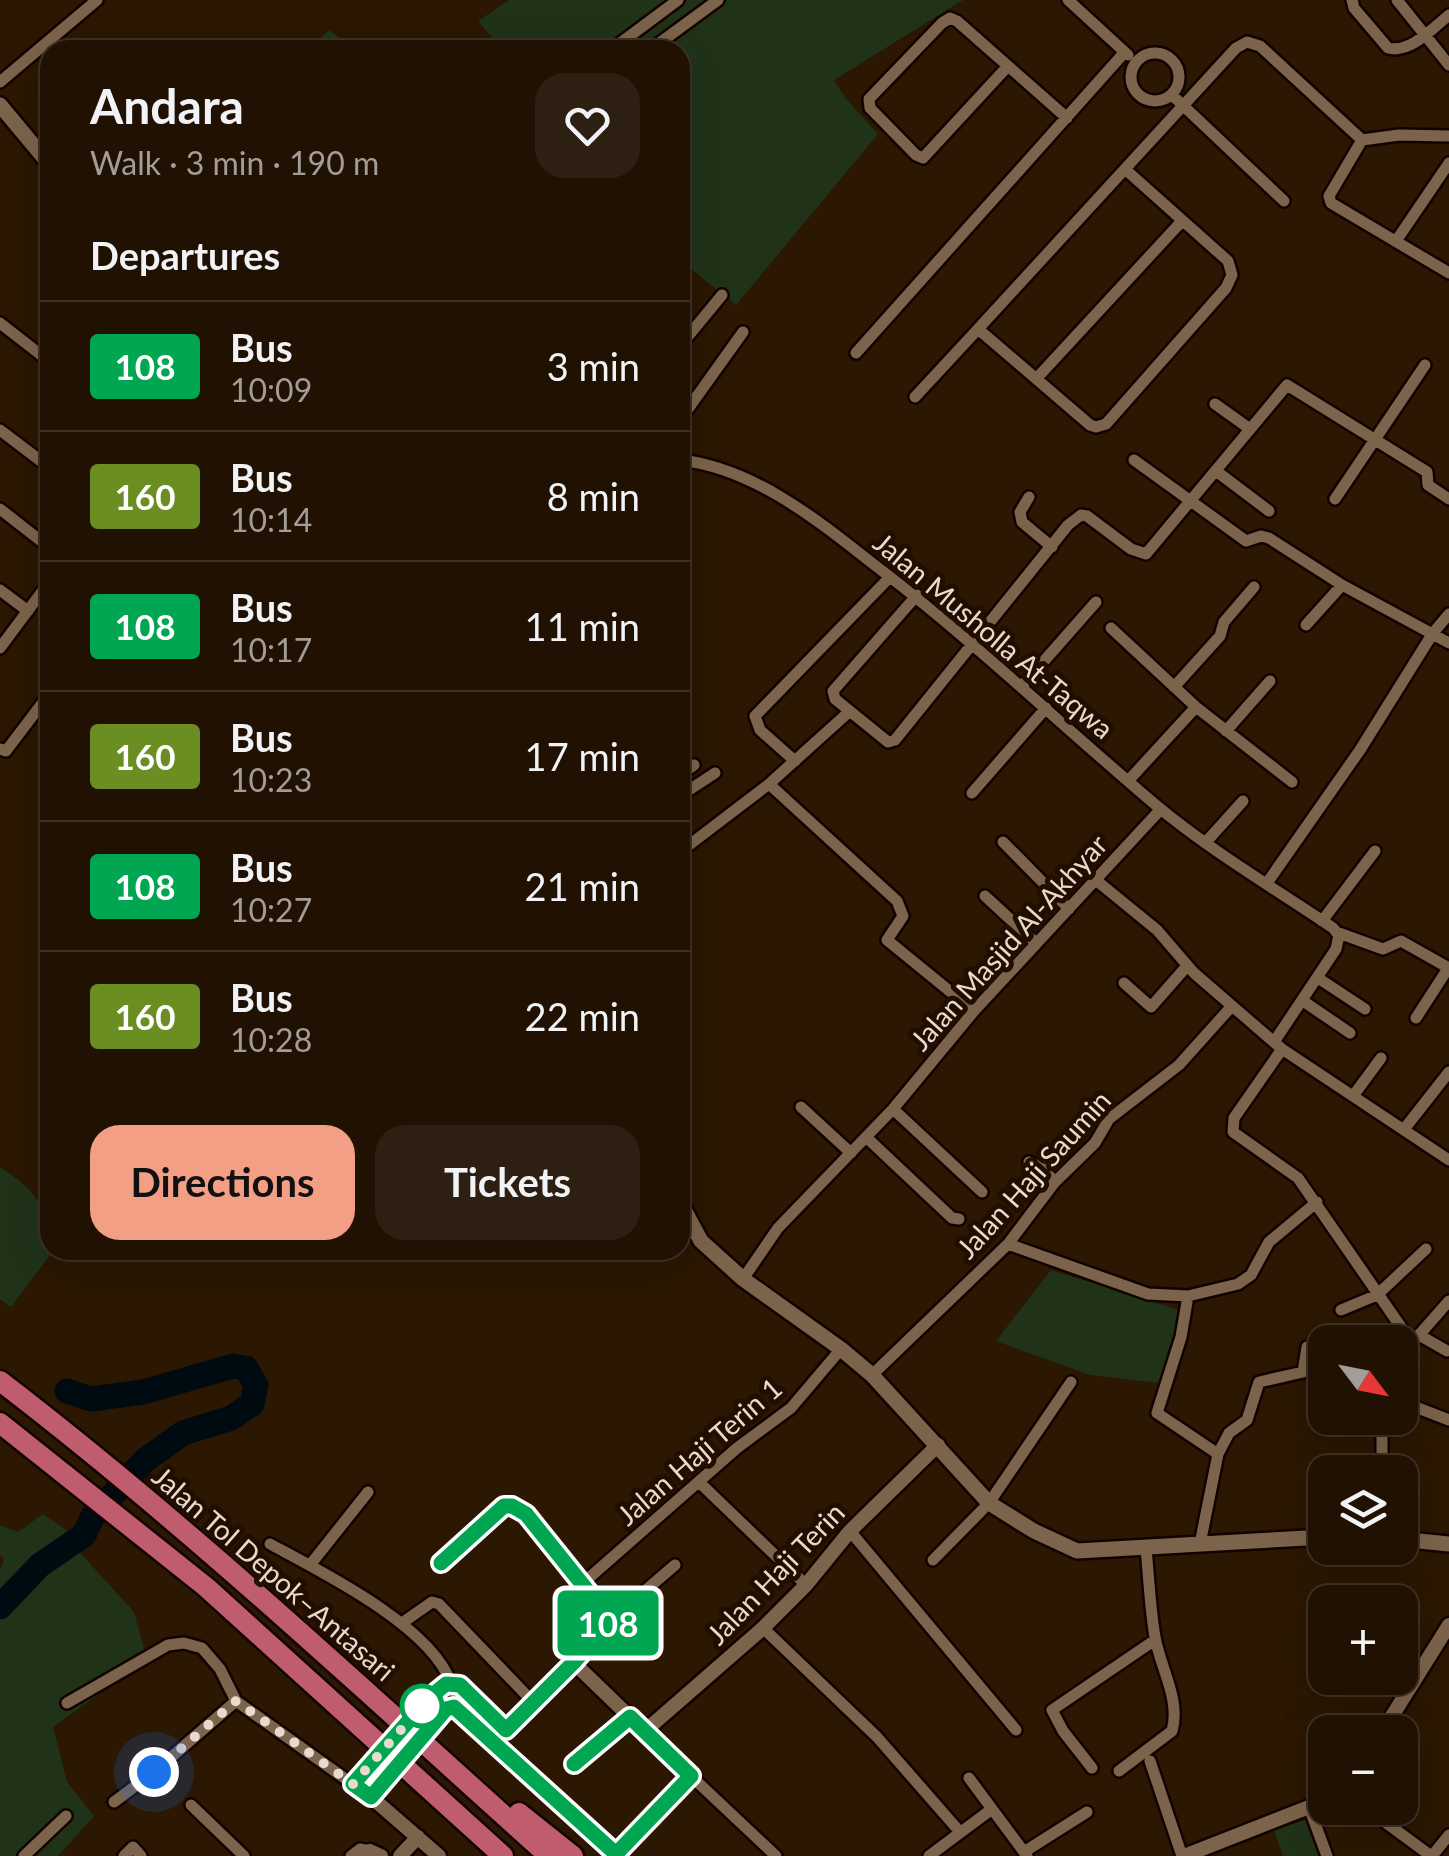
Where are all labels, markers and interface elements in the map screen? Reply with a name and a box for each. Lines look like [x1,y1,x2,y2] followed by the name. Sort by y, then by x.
[535,73,640,178] button: heart
[90,77,244,134] text: Andara
[90,143,379,182] text: Walk · 3 min · 190 m
[90,232,280,278] text: Departures
[230,324,293,370] text: Bus
[547,343,640,389] text: 3 min
[115,345,175,387] text: 108
[230,370,312,409] text: 10:09
[230,454,293,500] text: Bus
[547,473,640,519] text: 8 min
[115,475,175,517] text: 160
[230,500,312,539] text: 10:14
[867,525,1121,745] street label: Jalan Musholla At-Taqwa
[230,584,293,630] text: Bus
[525,603,640,649] text: 11 min
[115,605,175,647] text: 108
[230,630,312,669] text: 10:17
[230,714,293,760] text: Bus
[525,733,640,779] text: 17 min
[115,735,175,777] text: 160
[230,760,312,799] text: 10:23
[902,827,1114,1057] street label: Jalan Masjid Al-Akhyar
[230,844,293,890] text: Bus
[525,863,640,909] text: 21 min
[115,865,175,907] text: 108
[230,890,312,929] text: 10:27
[230,974,293,1020] text: Bus
[525,993,640,1039] text: 22 min
[115,995,175,1037] text: 160
[230,1020,312,1059] text: 10:28
[949,1083,1117,1265] street label: Jalan Haji Saumin
[90,1125,355,1240] button: Directions
[375,1125,640,1240] button: Tickets
[1308,1325,1418,1435] north arrow
[1308,1325,1418,1825] map controls
[610,1370,788,1532] street label: Jalan Haji Terin 1
[1308,1455,1418,1565] button: layers
[146,1459,402,1687] street label: Jalan Tol Depok–Antasari
[699,1495,851,1651] street label: Jalan Haji Terin
[1308,1585,1418,1695] button: +
[550,1590,666,1656] line badge: 108
[578,1602,638,1644] text: 108
[401,1685,443,1727] unlabelled marker
[1308,1715,1418,1825] button: −
[129,1747,179,1797] your location

